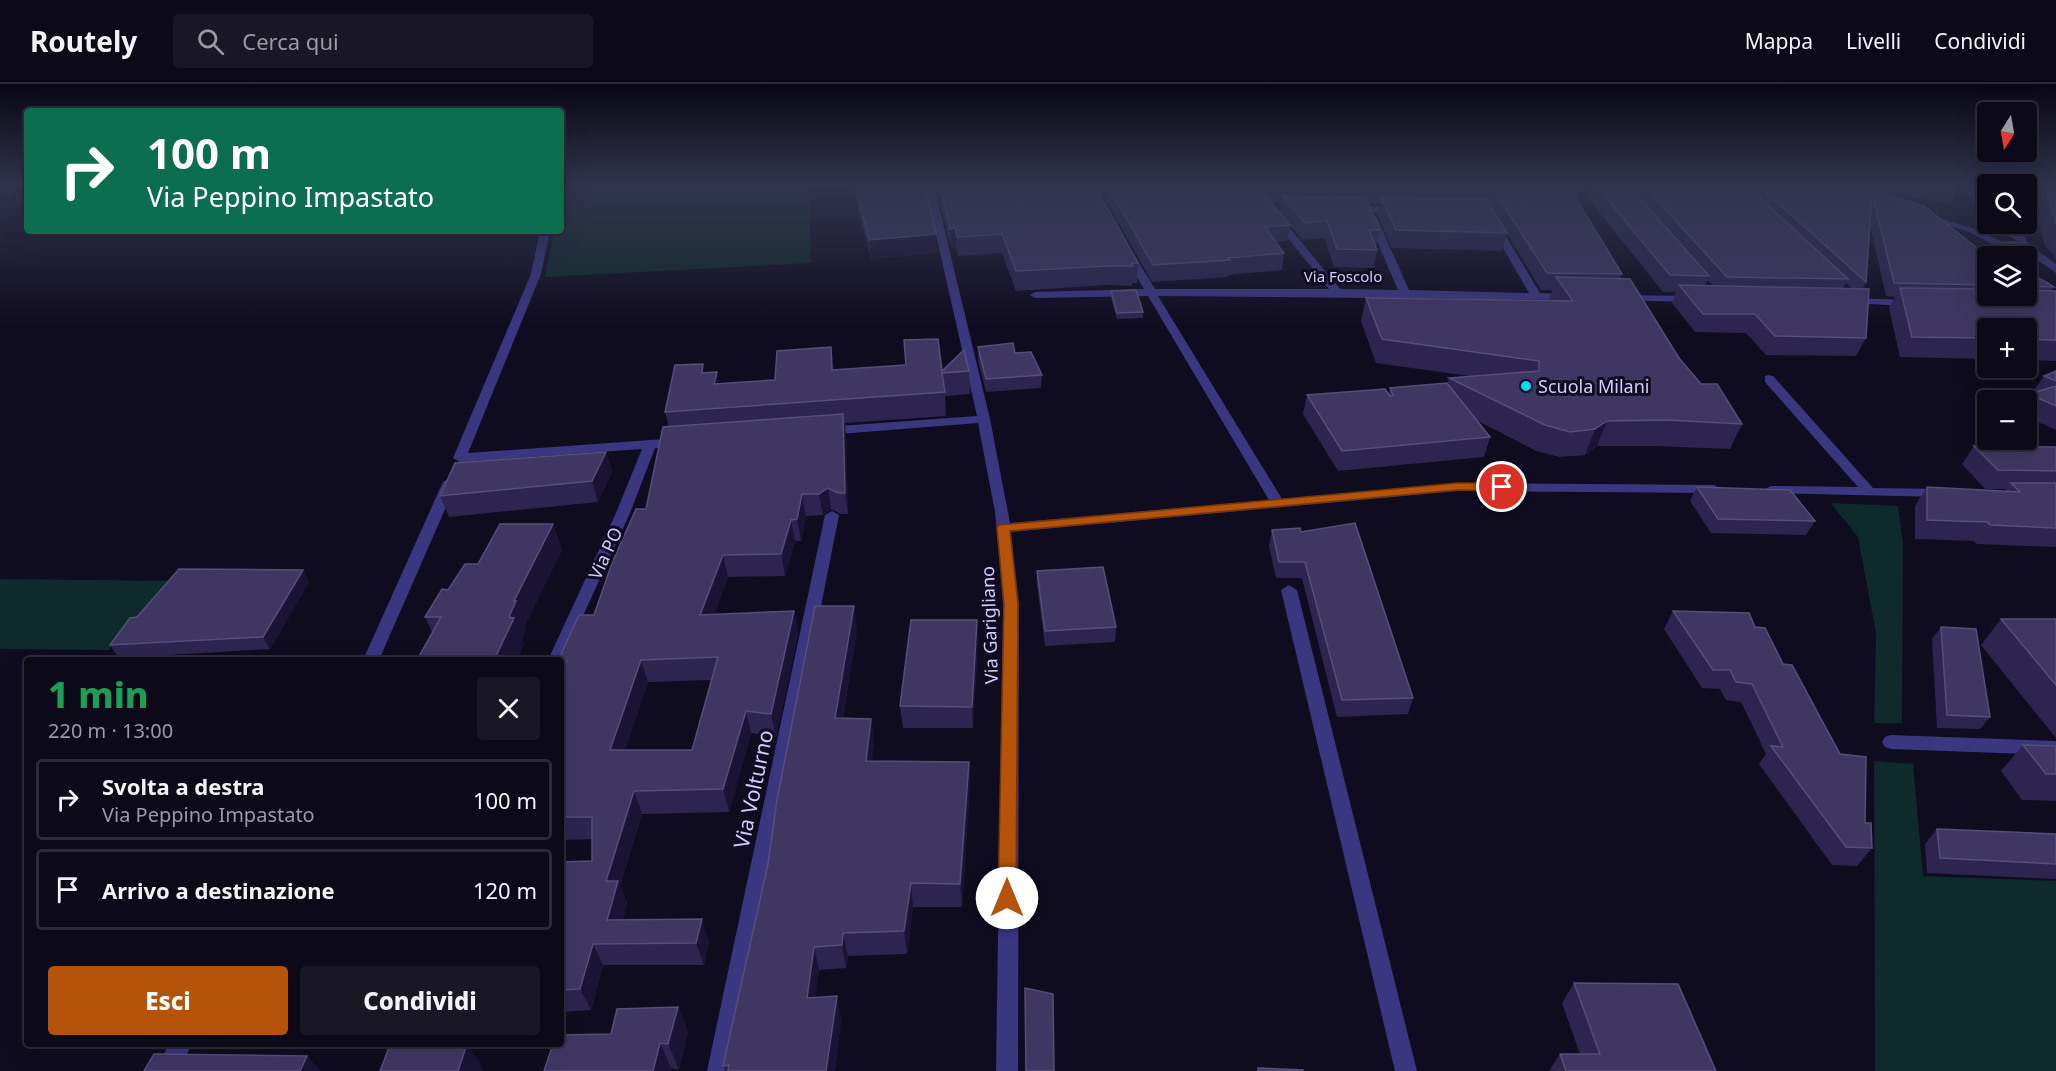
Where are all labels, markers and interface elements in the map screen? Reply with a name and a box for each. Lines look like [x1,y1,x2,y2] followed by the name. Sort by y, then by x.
[173,14,593,68] search box
[30,22,137,60] text: Routely
[194,25,227,58] icon: search
[242,26,339,56] text: Cerca qui
[1745,27,1813,55] text: Mappa
[1846,27,1901,55] text: Livelli
[1934,27,2026,55] text: Condividi
[1977,102,2037,162] north arrow
[1977,102,2037,450] map controls
[147,124,271,181] text: 100 m
[48,132,126,210] icon: right
[1977,174,2037,234] button: search
[147,178,434,215] text: Via Peppino Impastato
[1977,246,2037,306] button: layers
[1304,266,1382,286] street label: Via Foscolo
[1977,318,2037,378] button: +
[1538,374,1649,398] place label: Scuola Milani
[1519,379,1533,393] marker: Scuola Milani
[1977,390,2037,450] button: −
[1476,461,1527,512] pin
[1485,470,1518,503] icon: arrive
[582,523,628,583] street label: Via PO
[975,566,1003,684] street label: Via Garigliano
[48,670,149,719] text: 1 min
[477,677,540,740] button: close
[48,717,173,744] text: 220 m · 13:00
[727,727,779,851] street label: Via Volturno
[102,771,265,801] text: Svolta a destra
[51,783,84,816] icon: right
[473,785,537,815] text: 100 m
[102,801,315,828] text: Via Peppino Impastato
[975,866,1039,930] position arrow
[51,873,84,906] icon: arrive
[102,875,335,905] text: Arrivo a destinazione
[473,875,537,905] text: 120 m
[48,966,288,1035] button: Esci
[300,966,540,1035] button: Condividi

